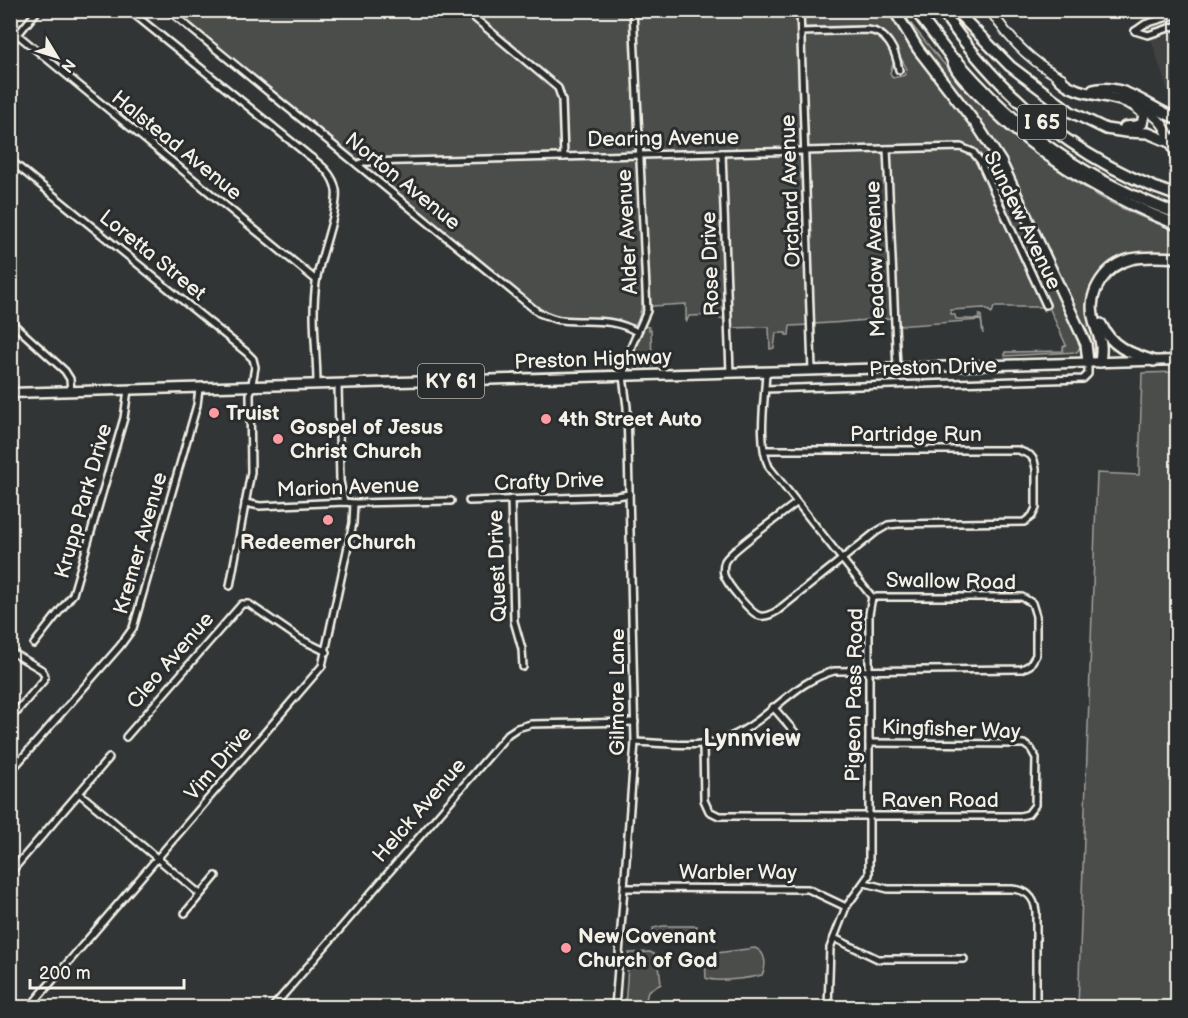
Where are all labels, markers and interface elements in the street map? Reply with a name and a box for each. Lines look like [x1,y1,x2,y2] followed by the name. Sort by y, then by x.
[27,27,87,87] north arrow
[56,55,79,76] text: N
[106,85,247,206] street label: Halstead Avenue
[1018,105,1066,139] road number: I 65
[775,114,806,268] street label: Orchard Avenue
[587,125,739,152] street label: Dearing Avenue
[340,127,465,236] street label: Norton Avenue
[978,147,1067,294] street label: Sundew Avenue
[612,169,643,295] street label: Alder Avenue
[860,180,891,338] street label: Meadow Avenue
[94,205,212,306] street label: Loretta Street
[696,211,725,317] street label: Rose Drive
[514,344,673,375] street label: Preston Highway
[869,353,997,382] street label: Preston Drive
[418,364,484,398] road number: KY 61
[226,401,279,426] place label: Truist
[207,406,221,420] marker: Truist
[558,407,702,432] place label: 4th Street Auto
[539,412,553,426] marker: 4th Street Auto
[290,415,443,464] place label: Gospel of Jesus Christ Church
[49,421,118,581] street label: Krupp Park Drive
[850,422,982,447] street label: Partridge Run
[271,432,285,446] marker: Gospel of Jesus Christ Church
[494,467,604,496] street label: Crafty Drive
[108,469,173,617] street label: Kremer Avenue
[276,473,420,502] street label: Marion Avenue
[483,509,512,623] street label: Quest Drive
[321,513,335,527] marker: Redeemer Church
[240,530,416,555] place label: Redeemer Church
[886,568,1016,595] street label: Swallow Road
[122,607,219,714] street label: Cleo Avenue
[840,608,869,782] street label: Pigeon Pass Road
[605,628,630,756] street label: Gilmore Lane
[881,715,1021,744] street label: Kingfisher Way
[179,721,257,806] street label: Vim Drive
[703,724,801,753] district label: Lynnview
[367,753,471,868] street label: Helck Avenue
[881,788,999,813] street label: Raven Road
[679,860,797,885] street label: Warbler Way
[578,924,717,973] place label: New Covenant Church of God
[559,941,573,955] marker: New Covenant Church of God
[30,952,184,990] scale bar
[39,963,91,984] text: 200 m

